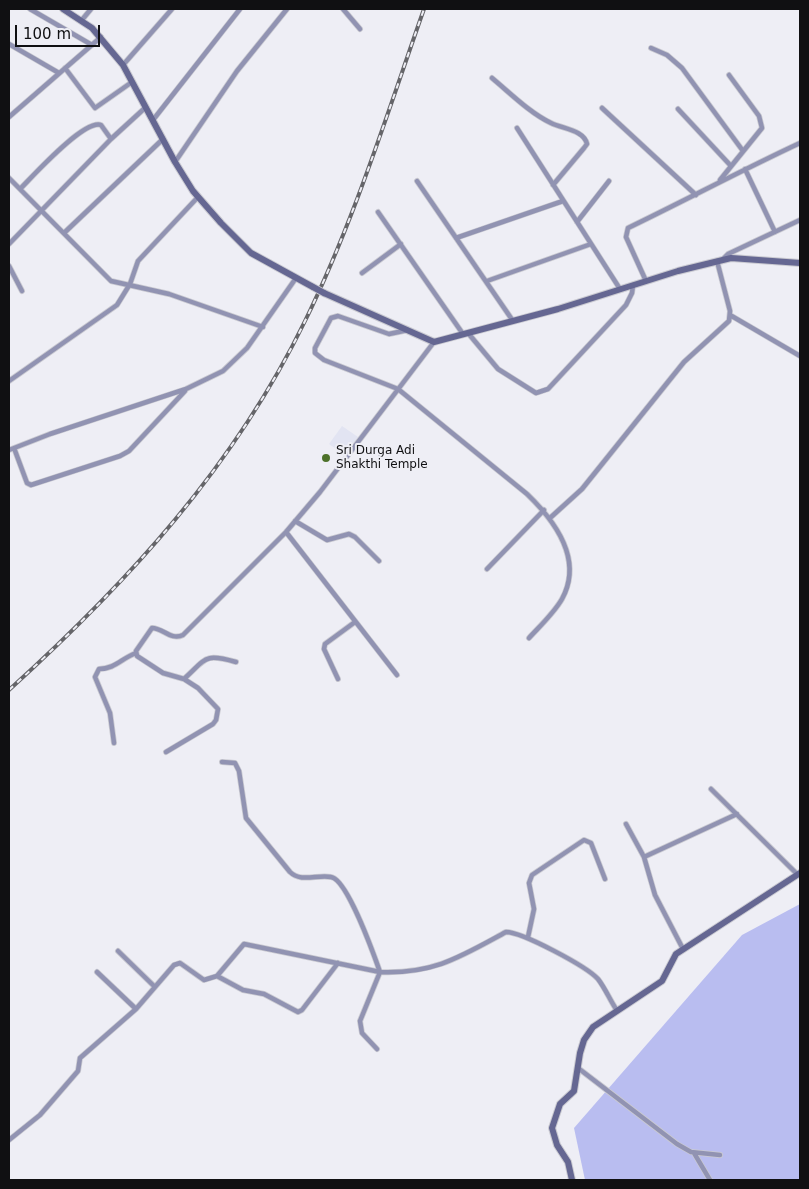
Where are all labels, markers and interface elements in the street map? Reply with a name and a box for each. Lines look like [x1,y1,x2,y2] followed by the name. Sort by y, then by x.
[18,15,102,47] scale bar
[23,25,71,43] text: 100 m
[336,444,428,472] place label: Sri Durga Adi Shakthi Temple
[320,452,332,464] marker: Sri Durga Adi Shakthi Temple

